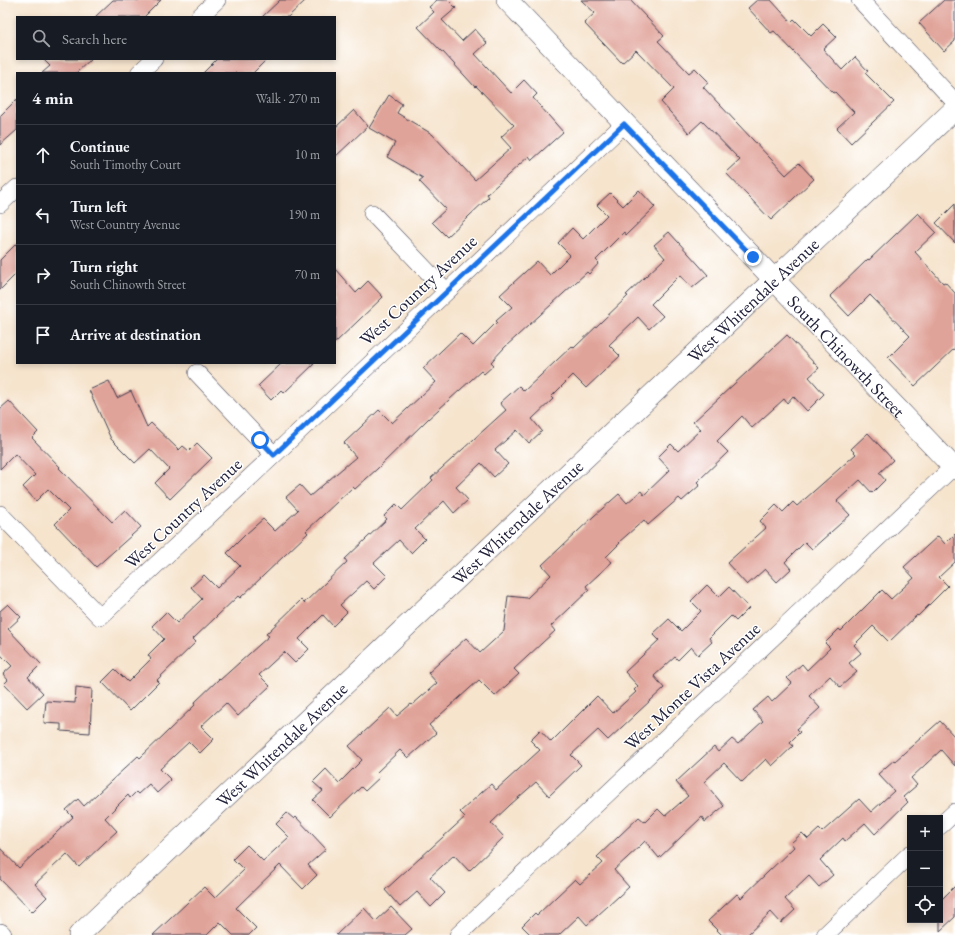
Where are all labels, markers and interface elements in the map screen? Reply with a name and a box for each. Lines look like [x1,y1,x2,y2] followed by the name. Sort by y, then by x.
[16,16,336,60] search box
[30,27,52,49] icon: search
[62,29,127,48] text: Search here
[32,87,73,109] text: 4 min
[256,90,320,107] text: Walk · 270 m
[70,137,130,156] text: Continue
[32,144,54,166] icon: ahead
[295,146,320,163] text: 10 m
[70,156,181,173] text: South Timothy Court
[70,197,127,216] text: Turn left
[32,204,54,226] icon: left
[289,206,320,223] text: 190 m
[70,216,180,233] text: West Country Avenue
[354,230,482,350] street label: West Country Avenue
[682,232,823,367] street label: West Whitendale Avenue
[744,248,762,266] route end
[70,257,138,276] text: Turn right
[32,264,54,286] icon: right
[295,266,320,283] text: 70 m
[70,276,186,293] text: South Chinowth Street
[783,290,911,422] street label: South Chinowth Street
[32,324,54,346] icon: arrive
[70,325,201,344] text: Arrive at destination
[251,431,269,449] route start
[119,453,247,573] street label: West Country Avenue
[446,455,588,589] street label: West Whitendale Avenue
[619,617,765,755] street label: West Monte Vista Avenue
[211,677,352,812] street label: West Whitendale Avenue
[907,815,943,923] map controls
[907,815,943,851] button: +
[907,851,943,887] button: −
[907,887,943,923] button: locate

